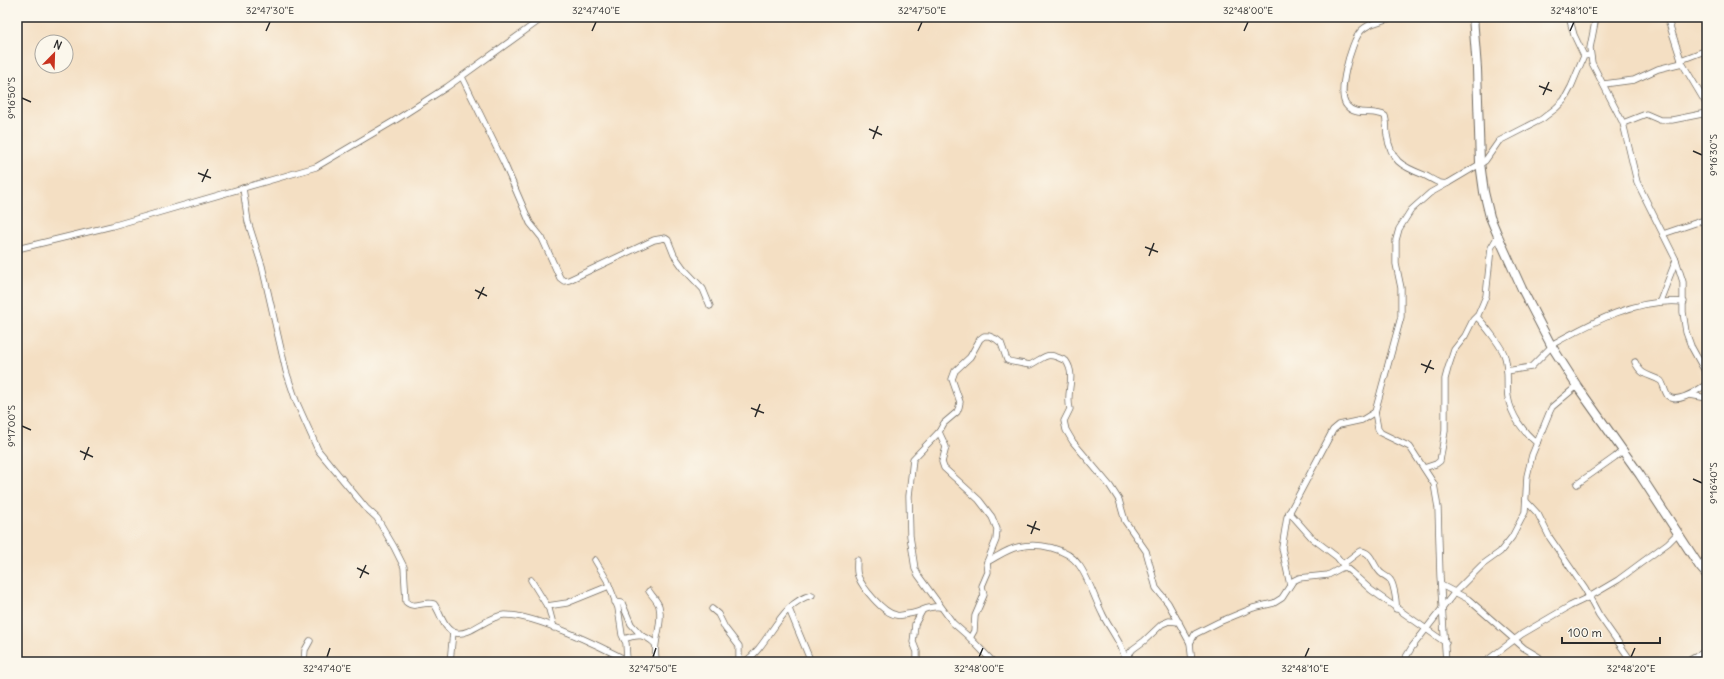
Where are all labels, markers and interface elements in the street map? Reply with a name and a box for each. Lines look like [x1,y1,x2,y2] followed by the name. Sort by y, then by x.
[246,4,294,17] text: 32°47'30"E
[572,4,620,17] text: 32°47'40"E
[898,4,946,17] text: 32°47'50"E
[1223,4,1273,17] text: 32°48'00"E
[1550,4,1598,17] text: 32°48'10"E
[34,34,74,74] north arrow
[52,37,64,53] text: N
[5,77,18,119] text: 9°16'50"S
[1707,134,1720,176] text: 9°16'30"S
[5,405,18,447] text: 9°17'00"S
[1707,462,1720,504] text: 9°16'40"S
[1562,619,1660,645] scale bar
[1568,625,1602,640] text: 100 m
[303,662,351,675] text: 32°47'40"E
[629,662,677,675] text: 32°47'50"E
[954,662,1004,675] text: 32°48'00"E
[1281,662,1329,675] text: 32°48'10"E
[1606,662,1656,675] text: 32°48'20"E

